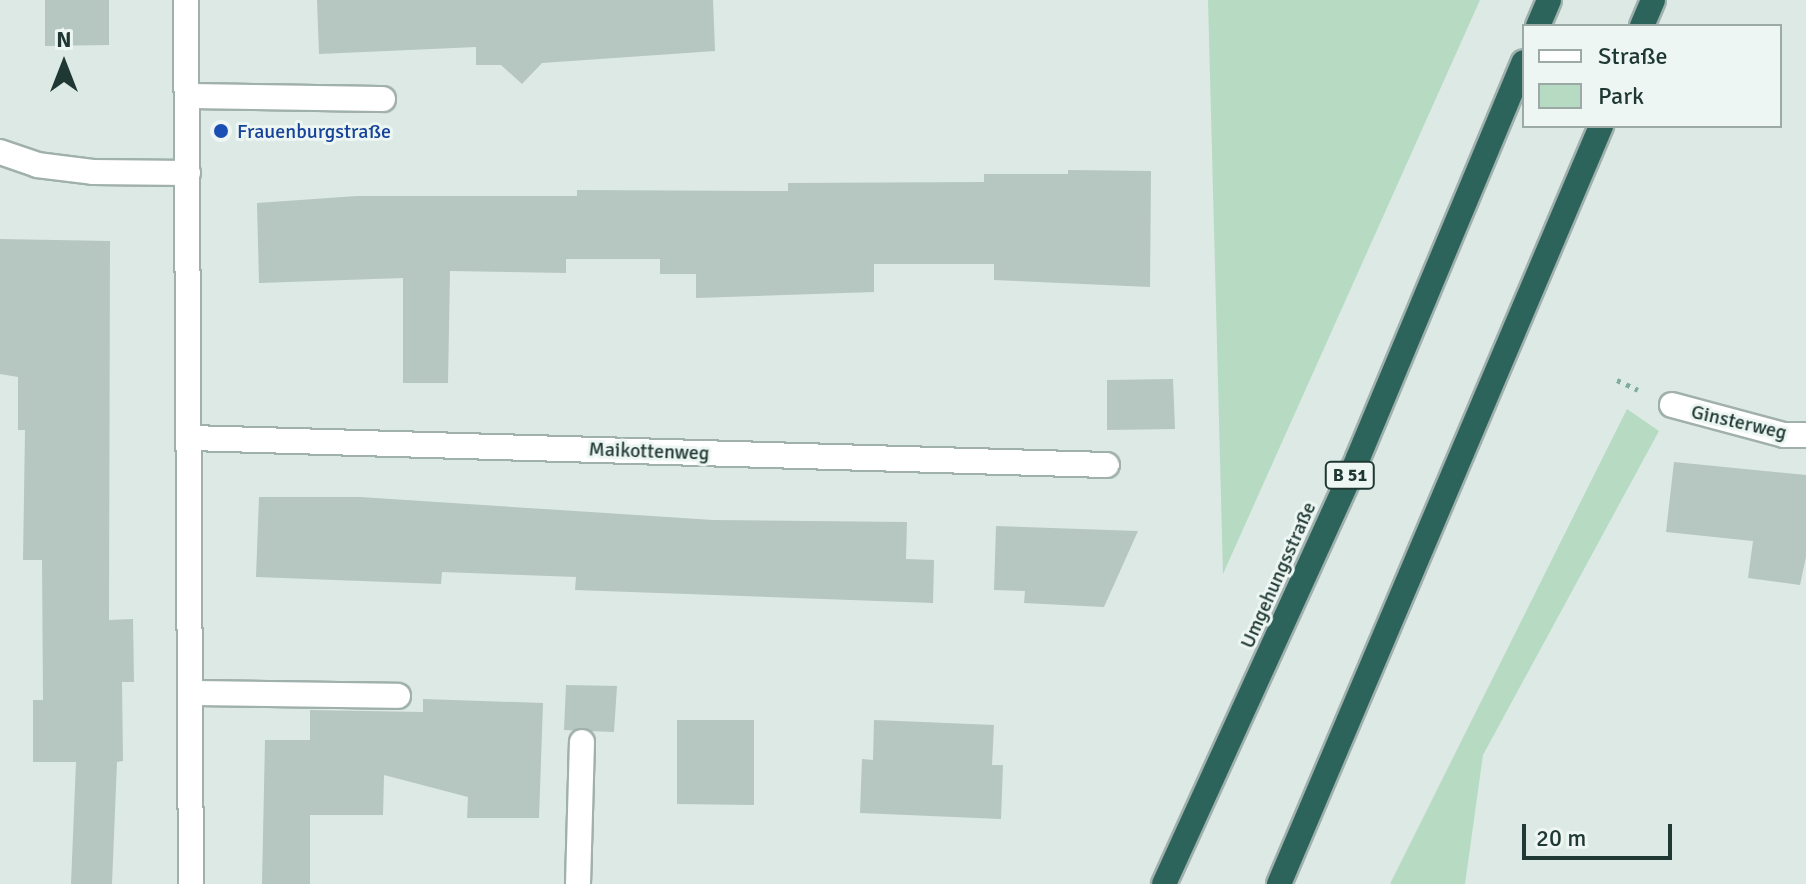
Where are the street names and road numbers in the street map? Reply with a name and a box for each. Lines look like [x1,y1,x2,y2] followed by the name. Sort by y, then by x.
[1689,399,1789,445] street label: Ginsterweg
[588,437,710,465] street label: Maikottenweg
[1324,461,1376,489] road number: B 51
[1235,498,1321,652] street label: Umgehungsstraße

